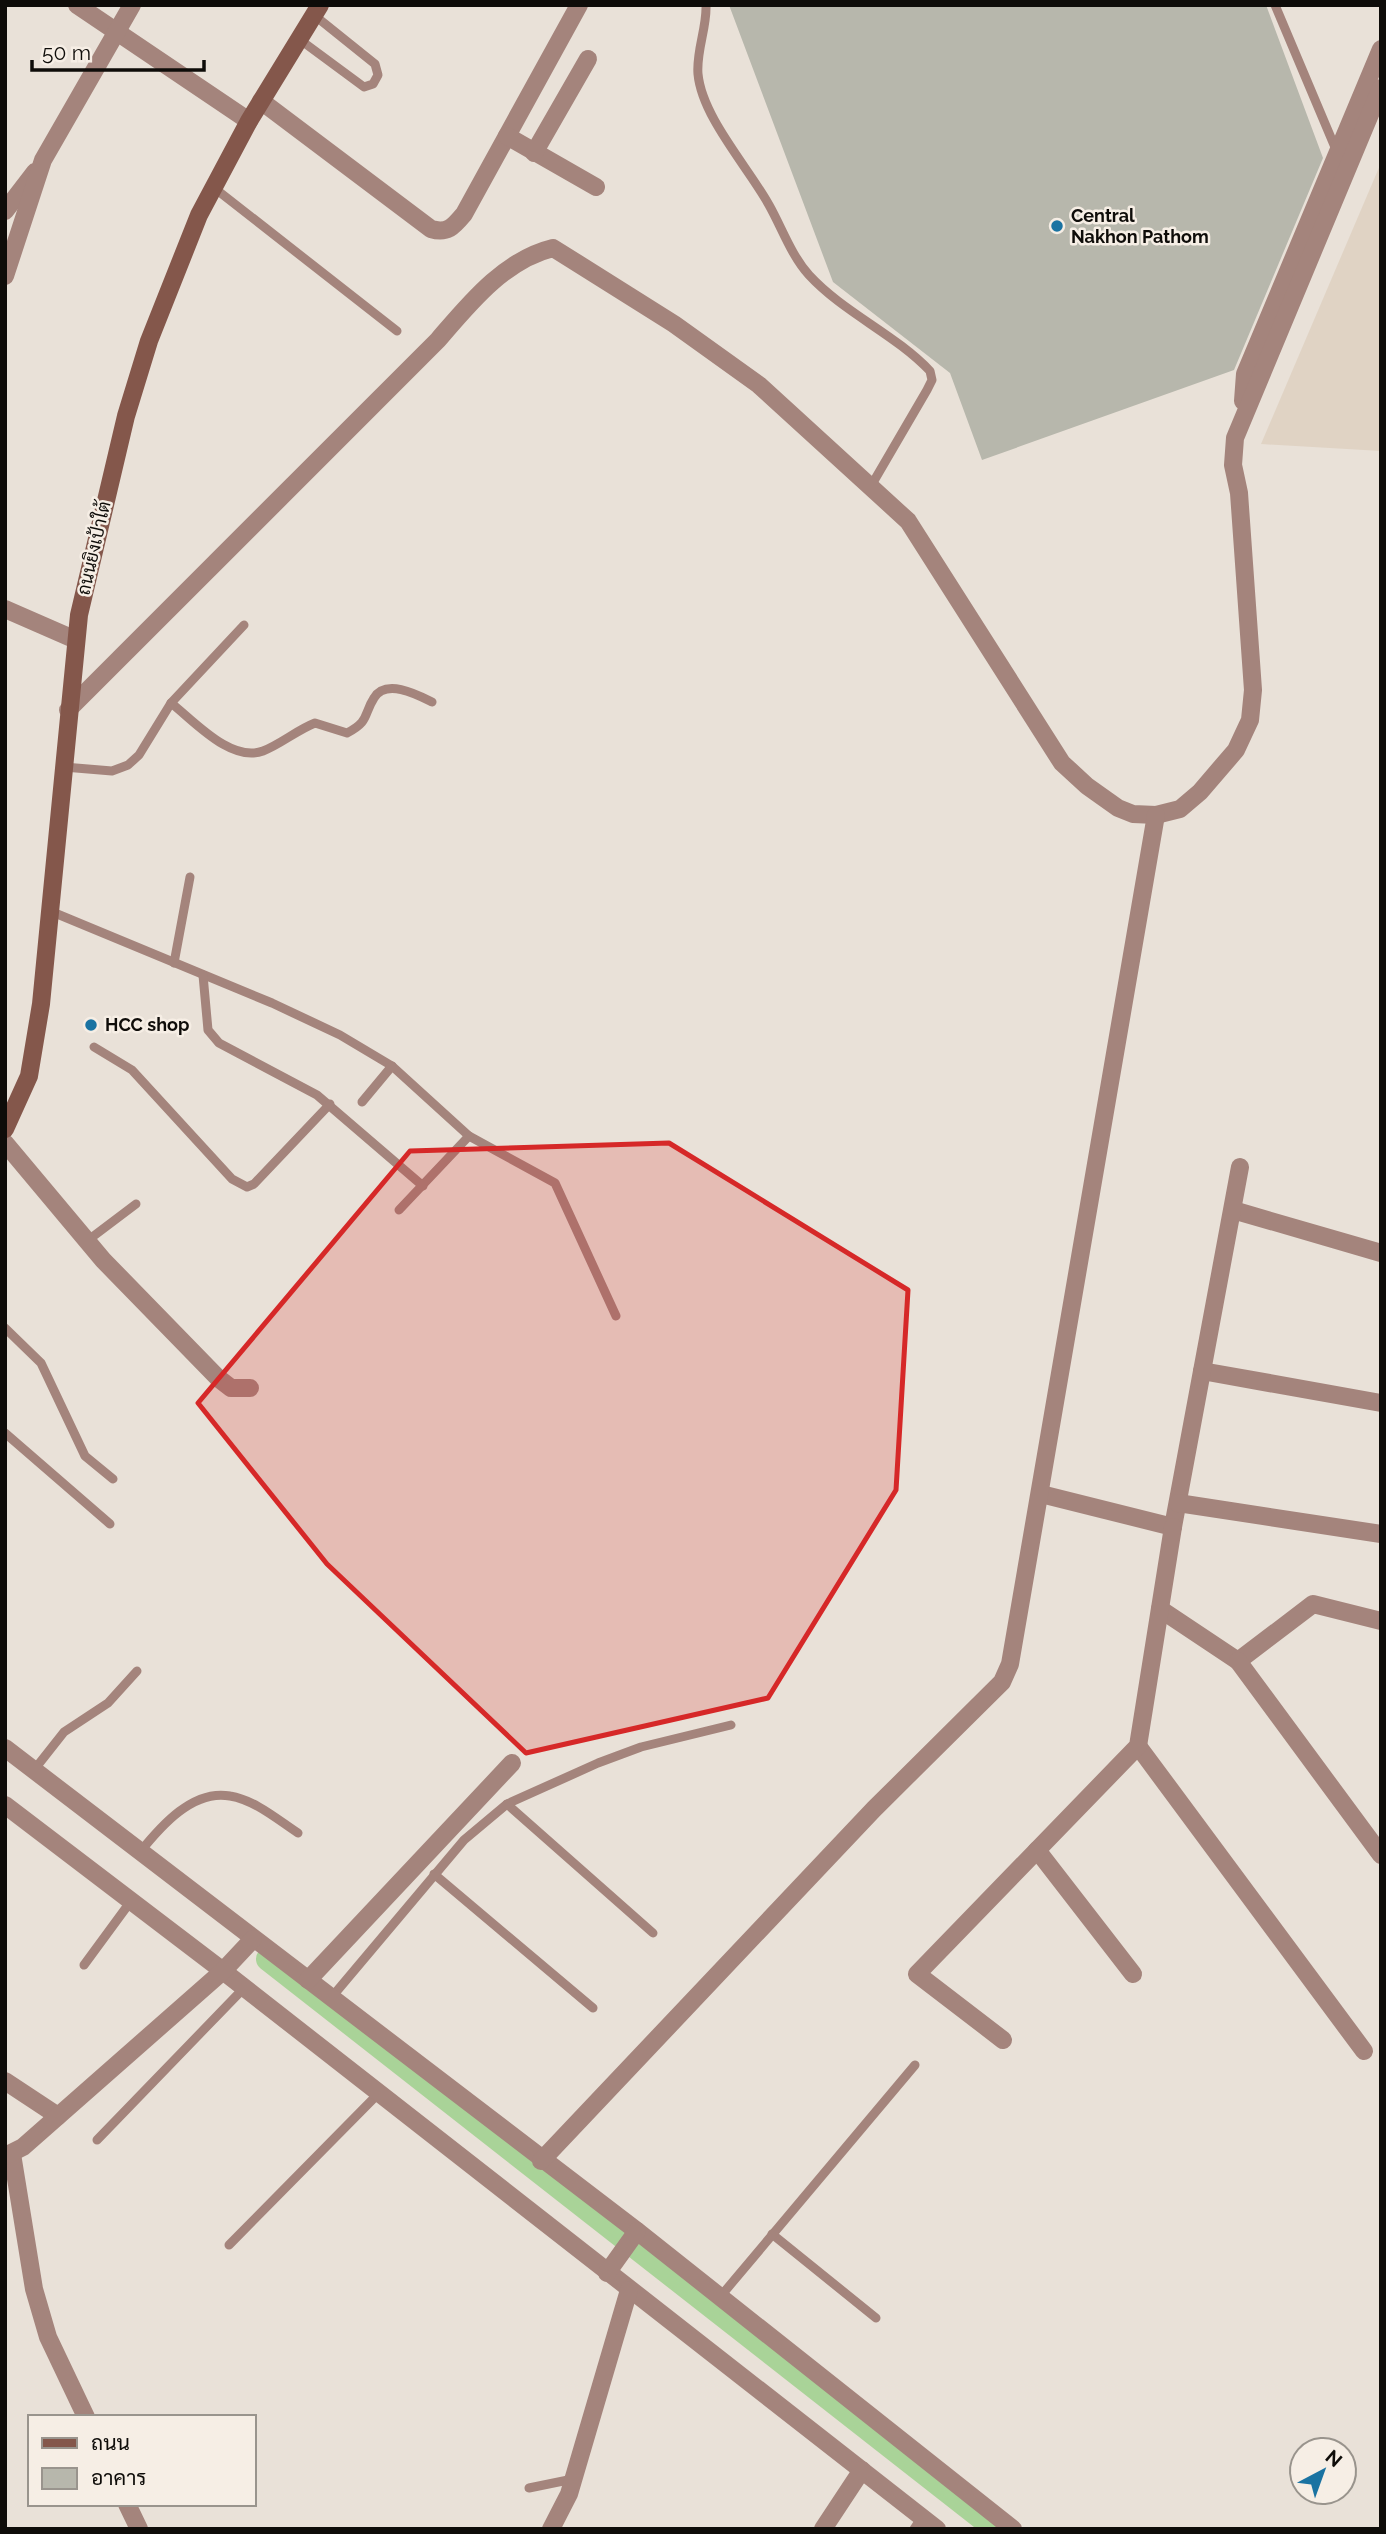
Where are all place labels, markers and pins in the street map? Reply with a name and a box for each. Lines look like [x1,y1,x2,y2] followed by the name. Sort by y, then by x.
[1071,205,1209,247] place label: Central Nakhon Pathom
[1049,218,1065,234] marker: Central Nakhon Pathom
[105,1014,189,1035] place label: HCC shop
[83,1017,99,1033] marker: HCC shop

